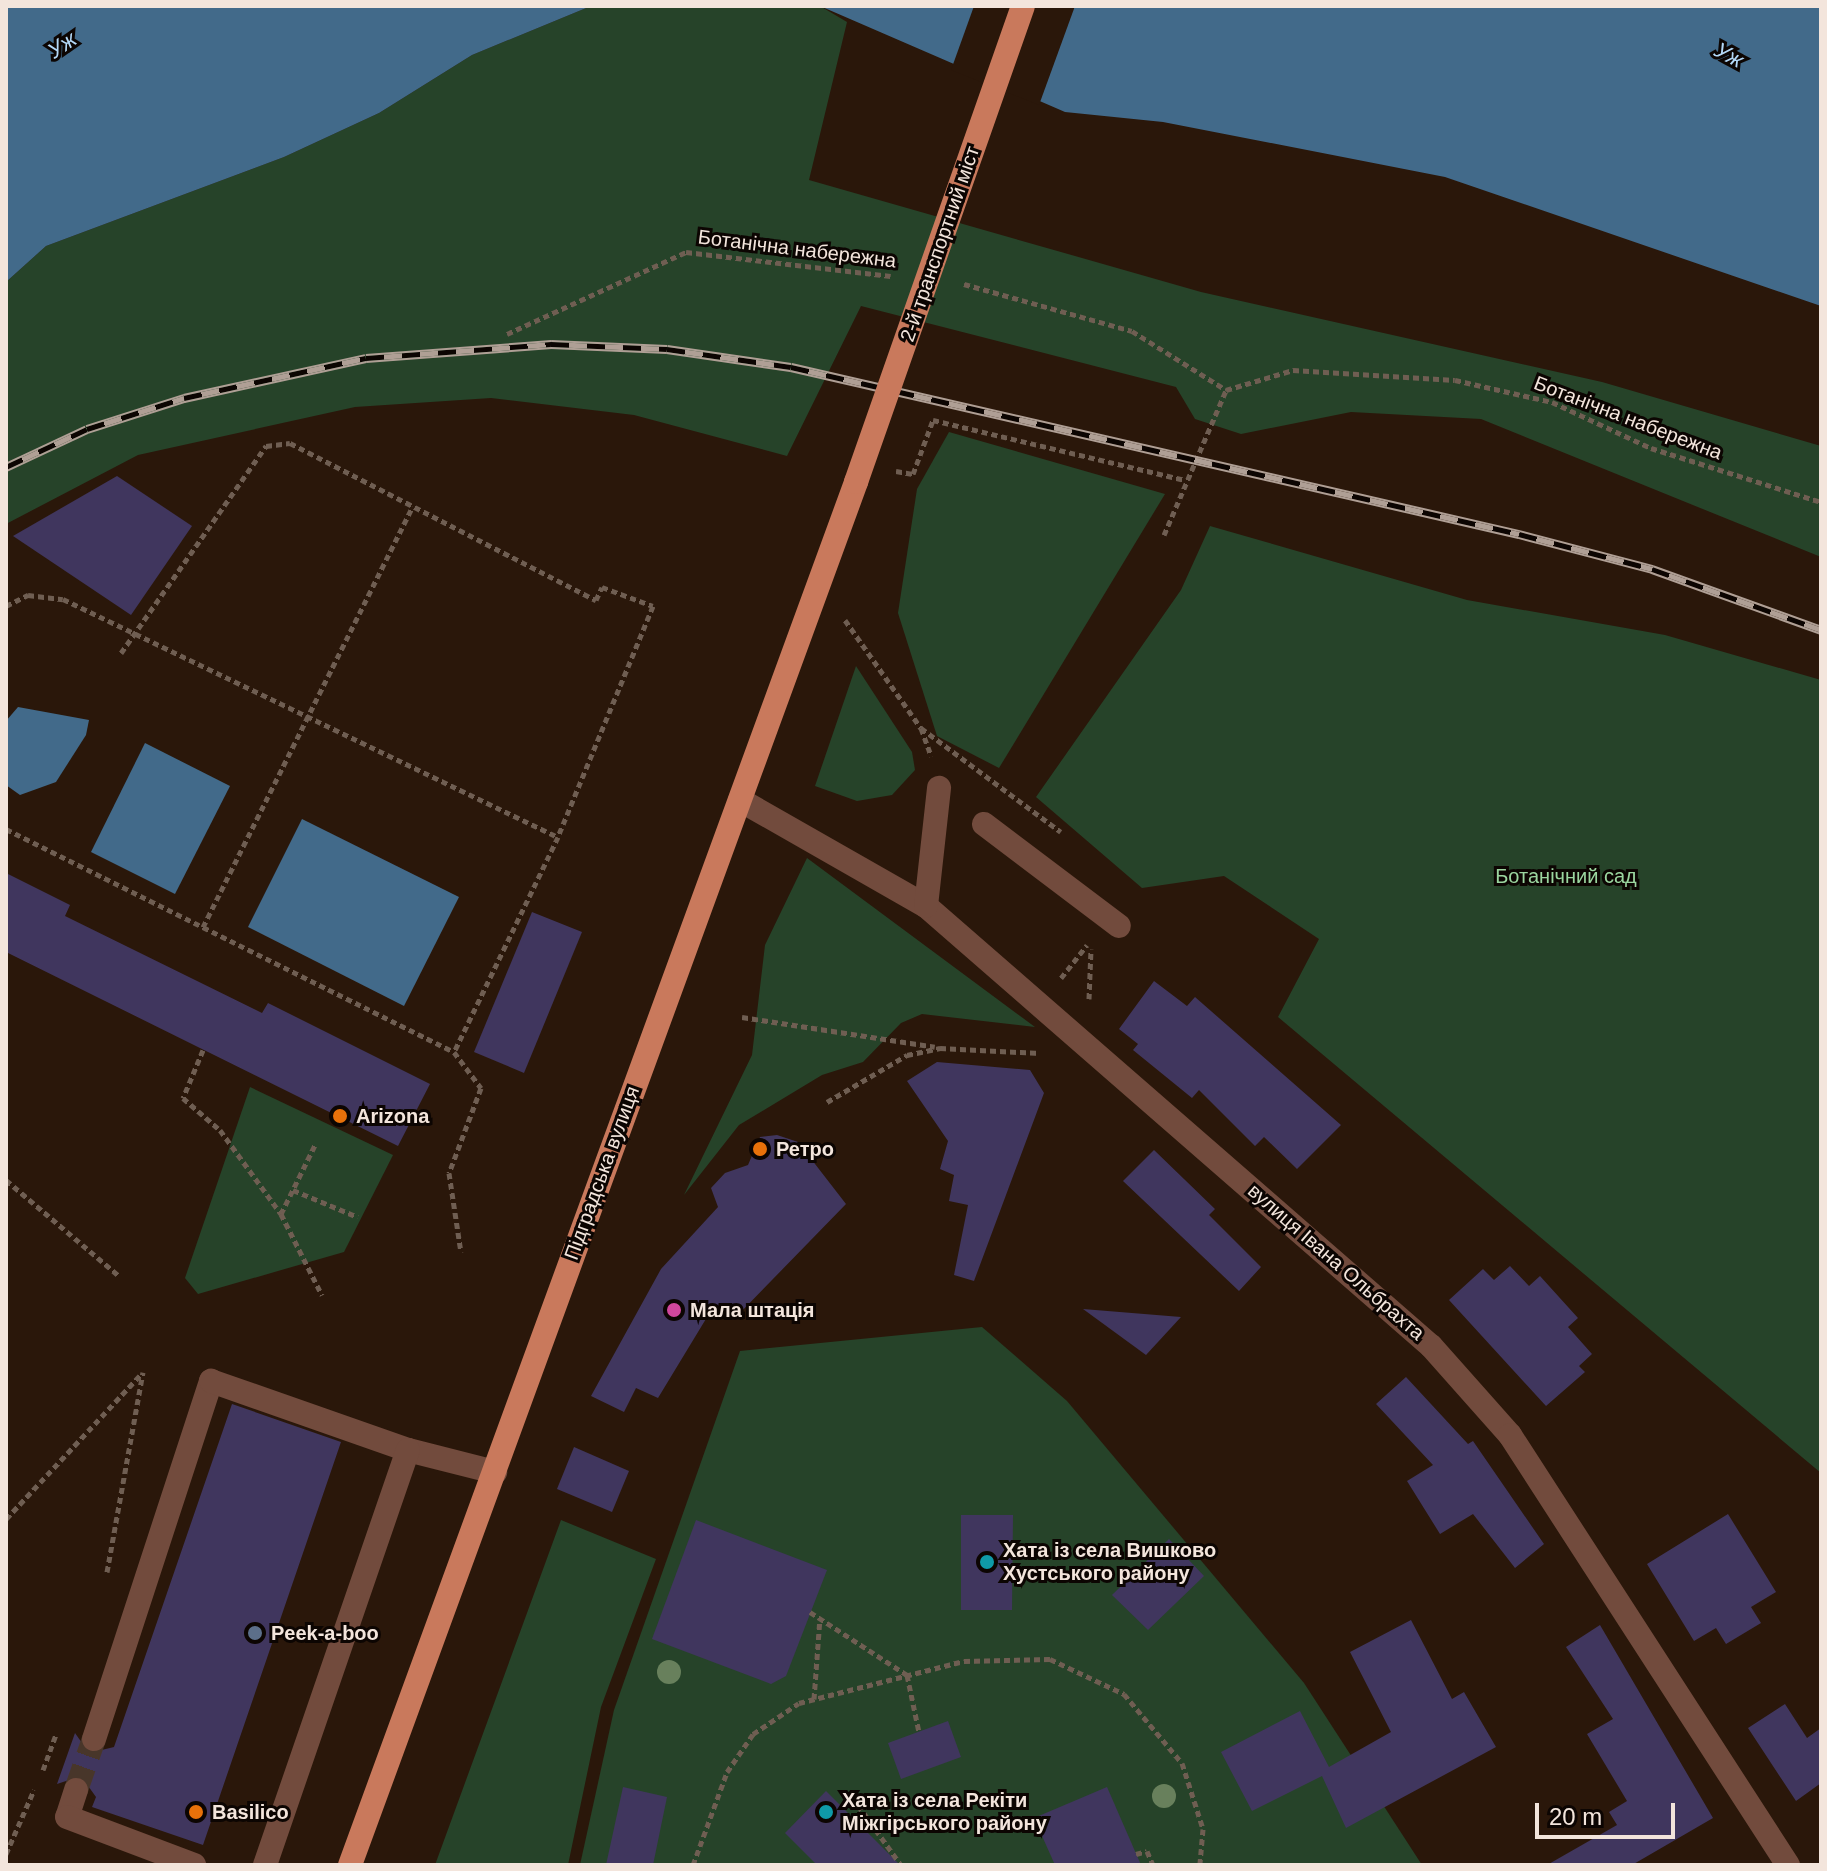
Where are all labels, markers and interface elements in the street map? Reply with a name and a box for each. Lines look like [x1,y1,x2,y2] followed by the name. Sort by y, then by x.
[43,26,81,64] water label: Уж
[1710,37,1748,73] water label: Уж
[895,143,985,345] street label: 2-й транспортний міст
[696,225,898,273] street label: Ботанічна набережна
[1531,371,1725,465] street label: Ботанічна набережна
[1495,864,1637,888] park label: Ботанічний сад
[559,1083,645,1263] street label: Підградська вулиця
[356,1104,429,1128] place label: Arizona
[331,1107,349,1125] marker: Arizona
[776,1137,834,1161] place label: Ретро
[751,1140,769,1158] marker: Ретро
[1243,1179,1429,1345] street label: вулиця Івана Ольбрахта
[690,1298,815,1322] place label: Мала штація
[665,1301,683,1319] marker: Мала штація
[1003,1538,1216,1585] place label: Хата із села Вишково Хустського району
[978,1553,996,1571] marker: Хата із села Вишково Хустського району
[271,1621,379,1645] place label: Peek-a-boo
[246,1624,264,1642] marker: Peek-a-boo
[1539,1787,1679,1837] scale bar
[842,1788,1047,1835] place label: Хата із села Рекіти Міжгірського району
[212,1800,289,1824] place label: Basilico
[187,1803,205,1821] marker: Basilico
[817,1803,835,1821] marker: Хата із села Рекіти Міжгірського району
[1549,1803,1602,1830] text: 20 m

